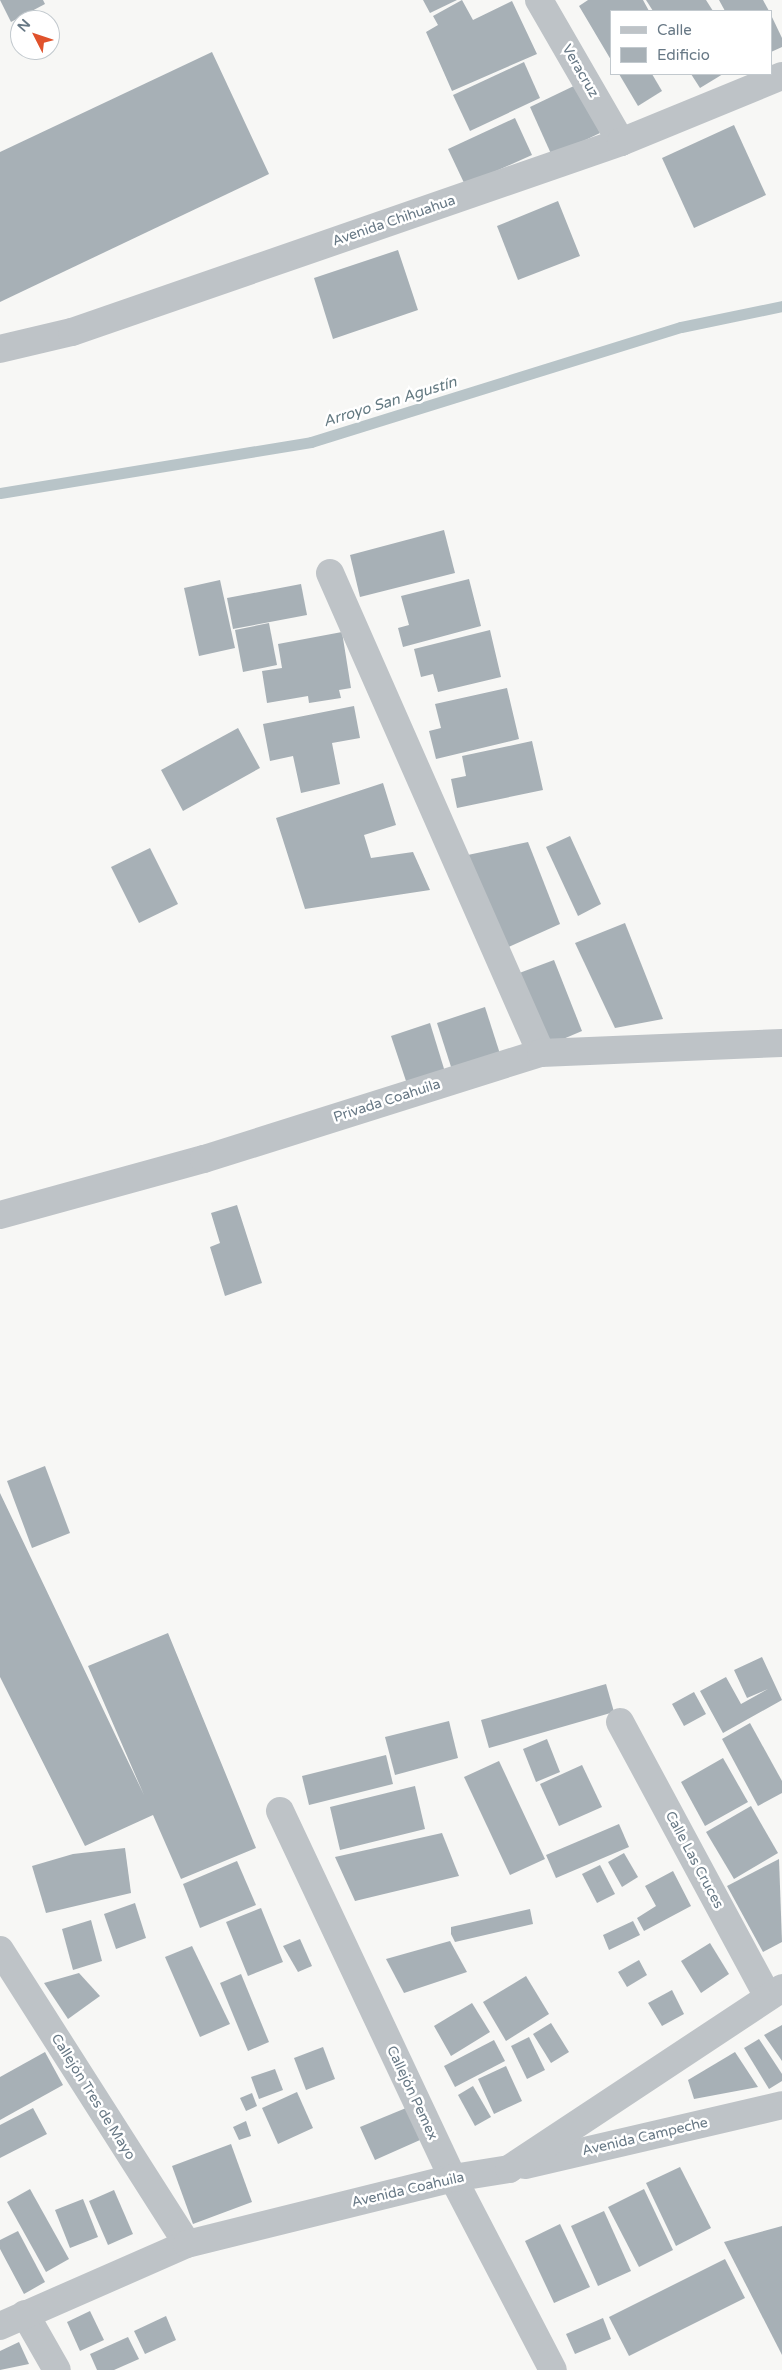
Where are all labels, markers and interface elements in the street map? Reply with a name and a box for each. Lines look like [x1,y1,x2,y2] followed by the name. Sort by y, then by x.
[10,10,60,60] north arrow
[610,10,772,75] legend
[14,16,34,35] text: N
[657,21,692,39] text: Calle
[558,42,602,100] street label: Veracruz
[657,46,710,64] text: Edificio
[330,192,458,250] street label: Avenida Chihuahua
[321,373,459,431] water label: Arroyo San Agustín
[331,1076,443,1126] street label: Privada Coahuila
[661,1808,727,1912] street label: Calle Las Cruces
[47,2031,139,2163] street label: Callejón Tres de Mayo
[383,2043,441,2143] street label: Callejón Pemex
[580,2114,710,2160] street label: Avenida Campeche
[350,2169,466,2211] street label: Avenida Coahuila

